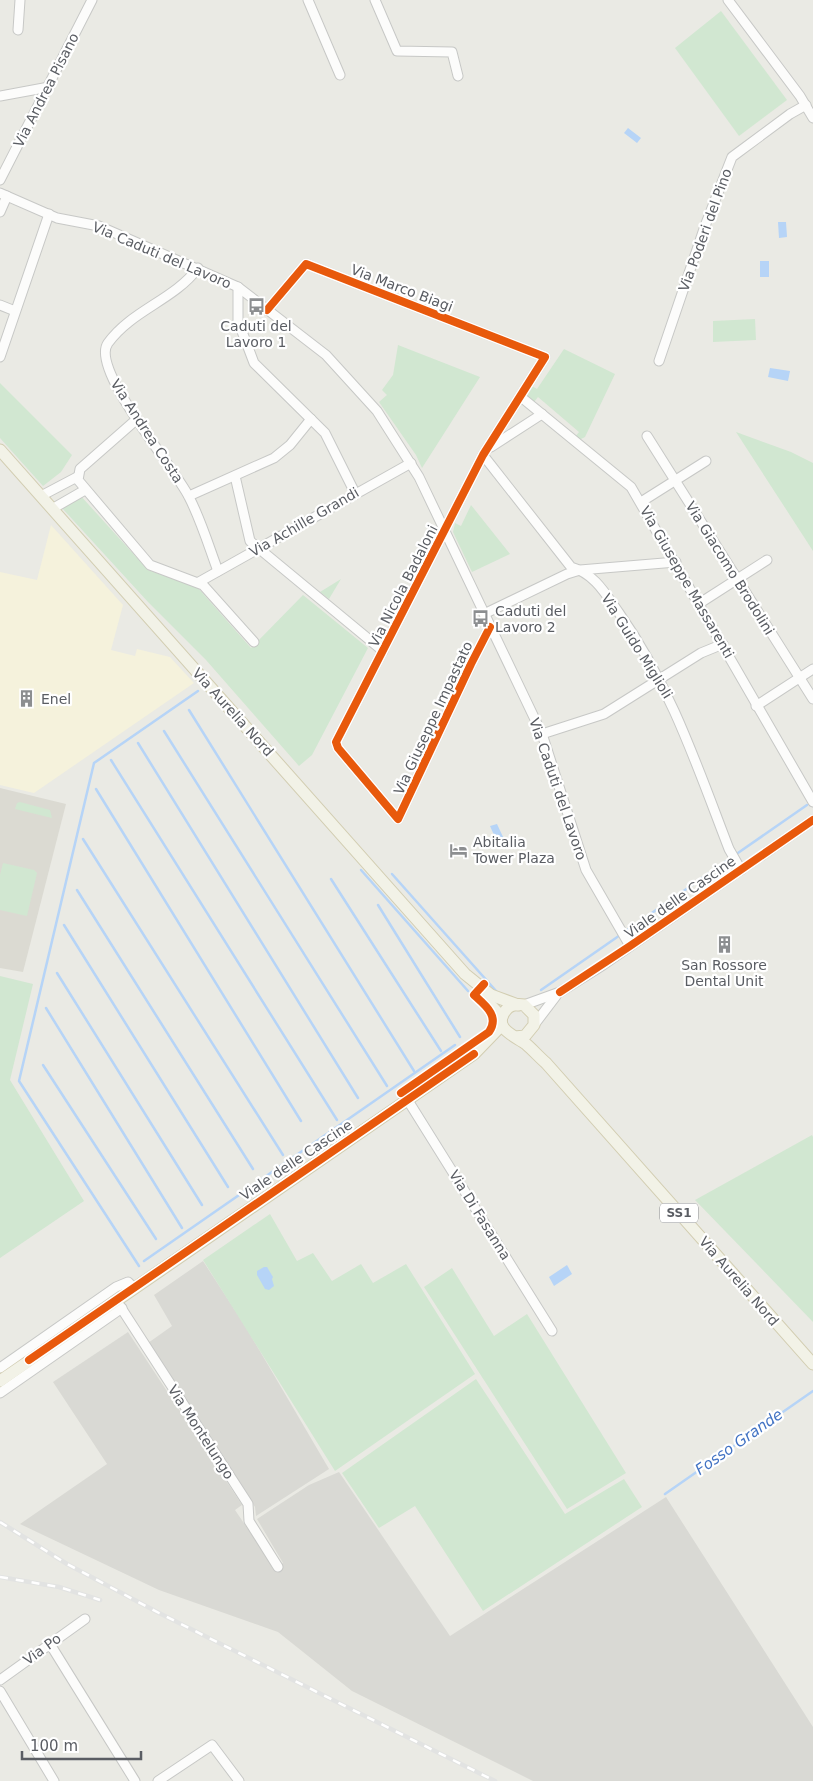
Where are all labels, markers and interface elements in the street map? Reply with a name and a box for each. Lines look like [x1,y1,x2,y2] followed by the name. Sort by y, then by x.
[10,30,82,150] street label: Via Andrea Pisano
[675,166,735,294] street label: Via Poderi del Pino
[90,218,234,292] street label: Via Caduti del Lavoro
[349,261,455,315] street label: Via Marco Biagi
[246,296,266,316] bus stop icon: Caduti del Lavoro 1
[220,318,292,350] place label: Caduti del Lavoro 1
[108,376,186,486] street label: Via Andrea Costa
[246,484,362,560] street label: Via Achille Grandi
[682,498,778,638] street label: Via Giacomo Brodolini
[637,503,737,661] street label: Via Giuseppe Massarenti
[365,522,441,650] street label: Via Nicola Badaloni
[598,591,676,701] street label: Via Guido Miglioli
[495,603,566,635] place label: Caduti del Lavoro 2
[471,609,491,629] bus stop icon: Caduti del Lavoro 2
[390,639,476,797] street label: Via Giuseppe Impastato
[189,665,277,759] street label: Via Aurelia Nord
[17,689,37,709] building icon: Enel
[41,691,71,707] place label: Enel
[526,716,590,862] street label: Via Caduti del Lavoro
[472,834,555,866] place label: Abitalia Tower Plaza
[449,840,469,860] hotel icon: Abitalia Tower Plaza
[621,853,739,941] street label: Viale delle Cascine
[714,935,734,955] building icon: San Rossore Dental Unit
[681,957,767,989] place label: San Rossore Dental Unit
[237,1117,355,1203] street label: Viale delle Cascine
[446,1167,514,1263] street label: Via Di Fasanna
[660,1204,698,1222] road number: SS1
[696,1233,782,1329] street label: Via Aurelia Nord
[165,1382,237,1482] street label: Via Montelungo
[692,1405,786,1479] water label: Fosso Grande
[20,1630,64,1668] street label: Via Po
[22,1728,141,1760] scale bar
[30,1737,78,1755] text: 100 m

